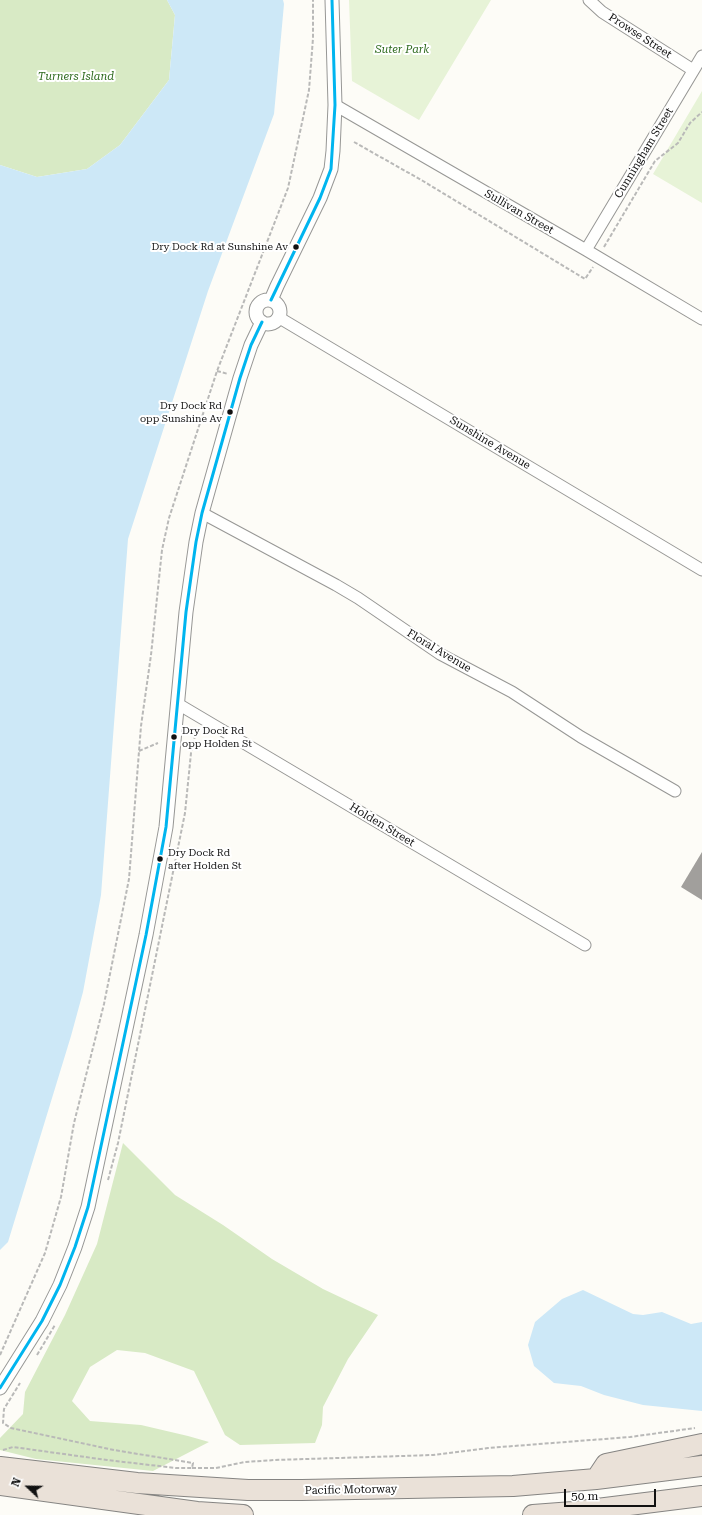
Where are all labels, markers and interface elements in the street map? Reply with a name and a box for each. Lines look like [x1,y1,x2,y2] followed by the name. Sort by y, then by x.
[606,11,674,61] street label: Prowse Street
[375,43,429,57] park label: Suter Park
[38,70,114,84] park label: Turners Island
[612,105,676,201] street label: Cunningham Street
[482,187,556,237] street label: Sullivan Street
[152,241,288,253] place label: Dry Dock Rd at Sunshine Av
[291,242,301,252] marker: Dry Dock Rd at Sunshine Av
[140,400,222,424] place label: Dry Dock Rd opp Sunshine Av
[225,407,235,417] marker: Dry Dock Rd opp Sunshine Av
[447,414,533,472] street label: Sunshine Avenue
[404,627,474,675] street label: Floral Avenue
[182,725,252,748] place label: Dry Dock Rd opp Holden St
[169,732,179,742] marker: Dry Dock Rd opp Holden St
[347,800,417,850] street label: Holden Street
[168,847,242,870] place label: Dry Dock Rd after Holden St
[155,854,165,864] marker: Dry Dock Rd after Holden St
[8,1467,48,1507] north arrow
[9,1476,24,1489] text: N
[566,1481,658,1507] scale bar
[305,1483,397,1497] street label: Pacific Motorway
[571,1489,598,1503] text: 50 m

